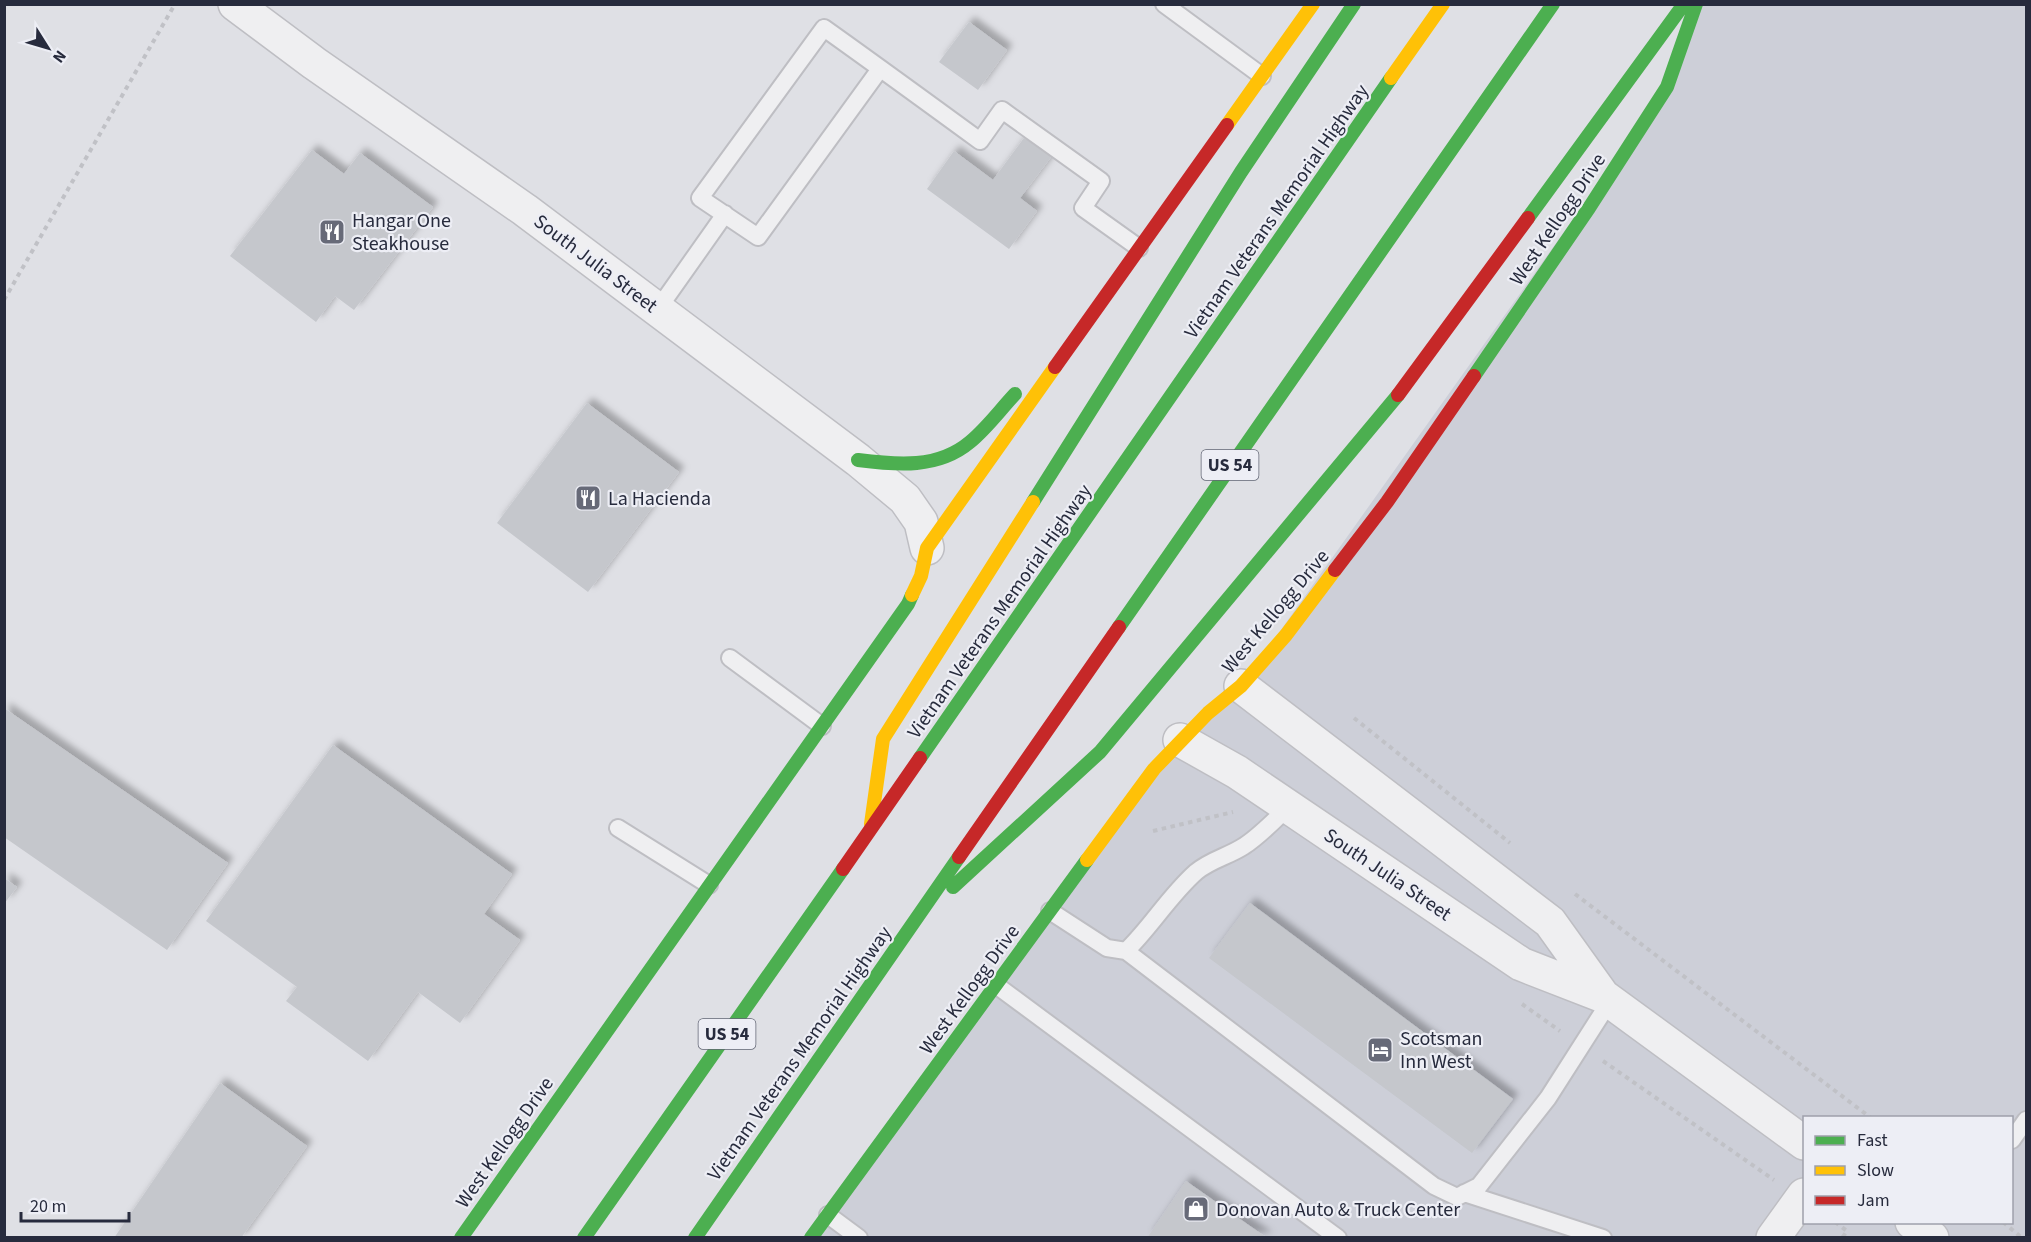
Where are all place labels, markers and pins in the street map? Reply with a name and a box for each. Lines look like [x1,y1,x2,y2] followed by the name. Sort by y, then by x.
[352,207,451,258] place label: Hangar One Steakhouse
[317,217,347,247] restaurant icon: Hangar One Steakhouse
[573,483,603,513] restaurant icon: La Hacienda
[608,485,711,513] place label: La Hacienda
[1400,1025,1482,1076] place label: Scotsman Inn West
[1365,1035,1395,1065] hotel icon: Scotsman Inn West
[1181,1194,1211,1224] shop icon: Donovan Auto & Truck Center
[1216,1196,1460,1224] place label: Donovan Auto & Truck Center

